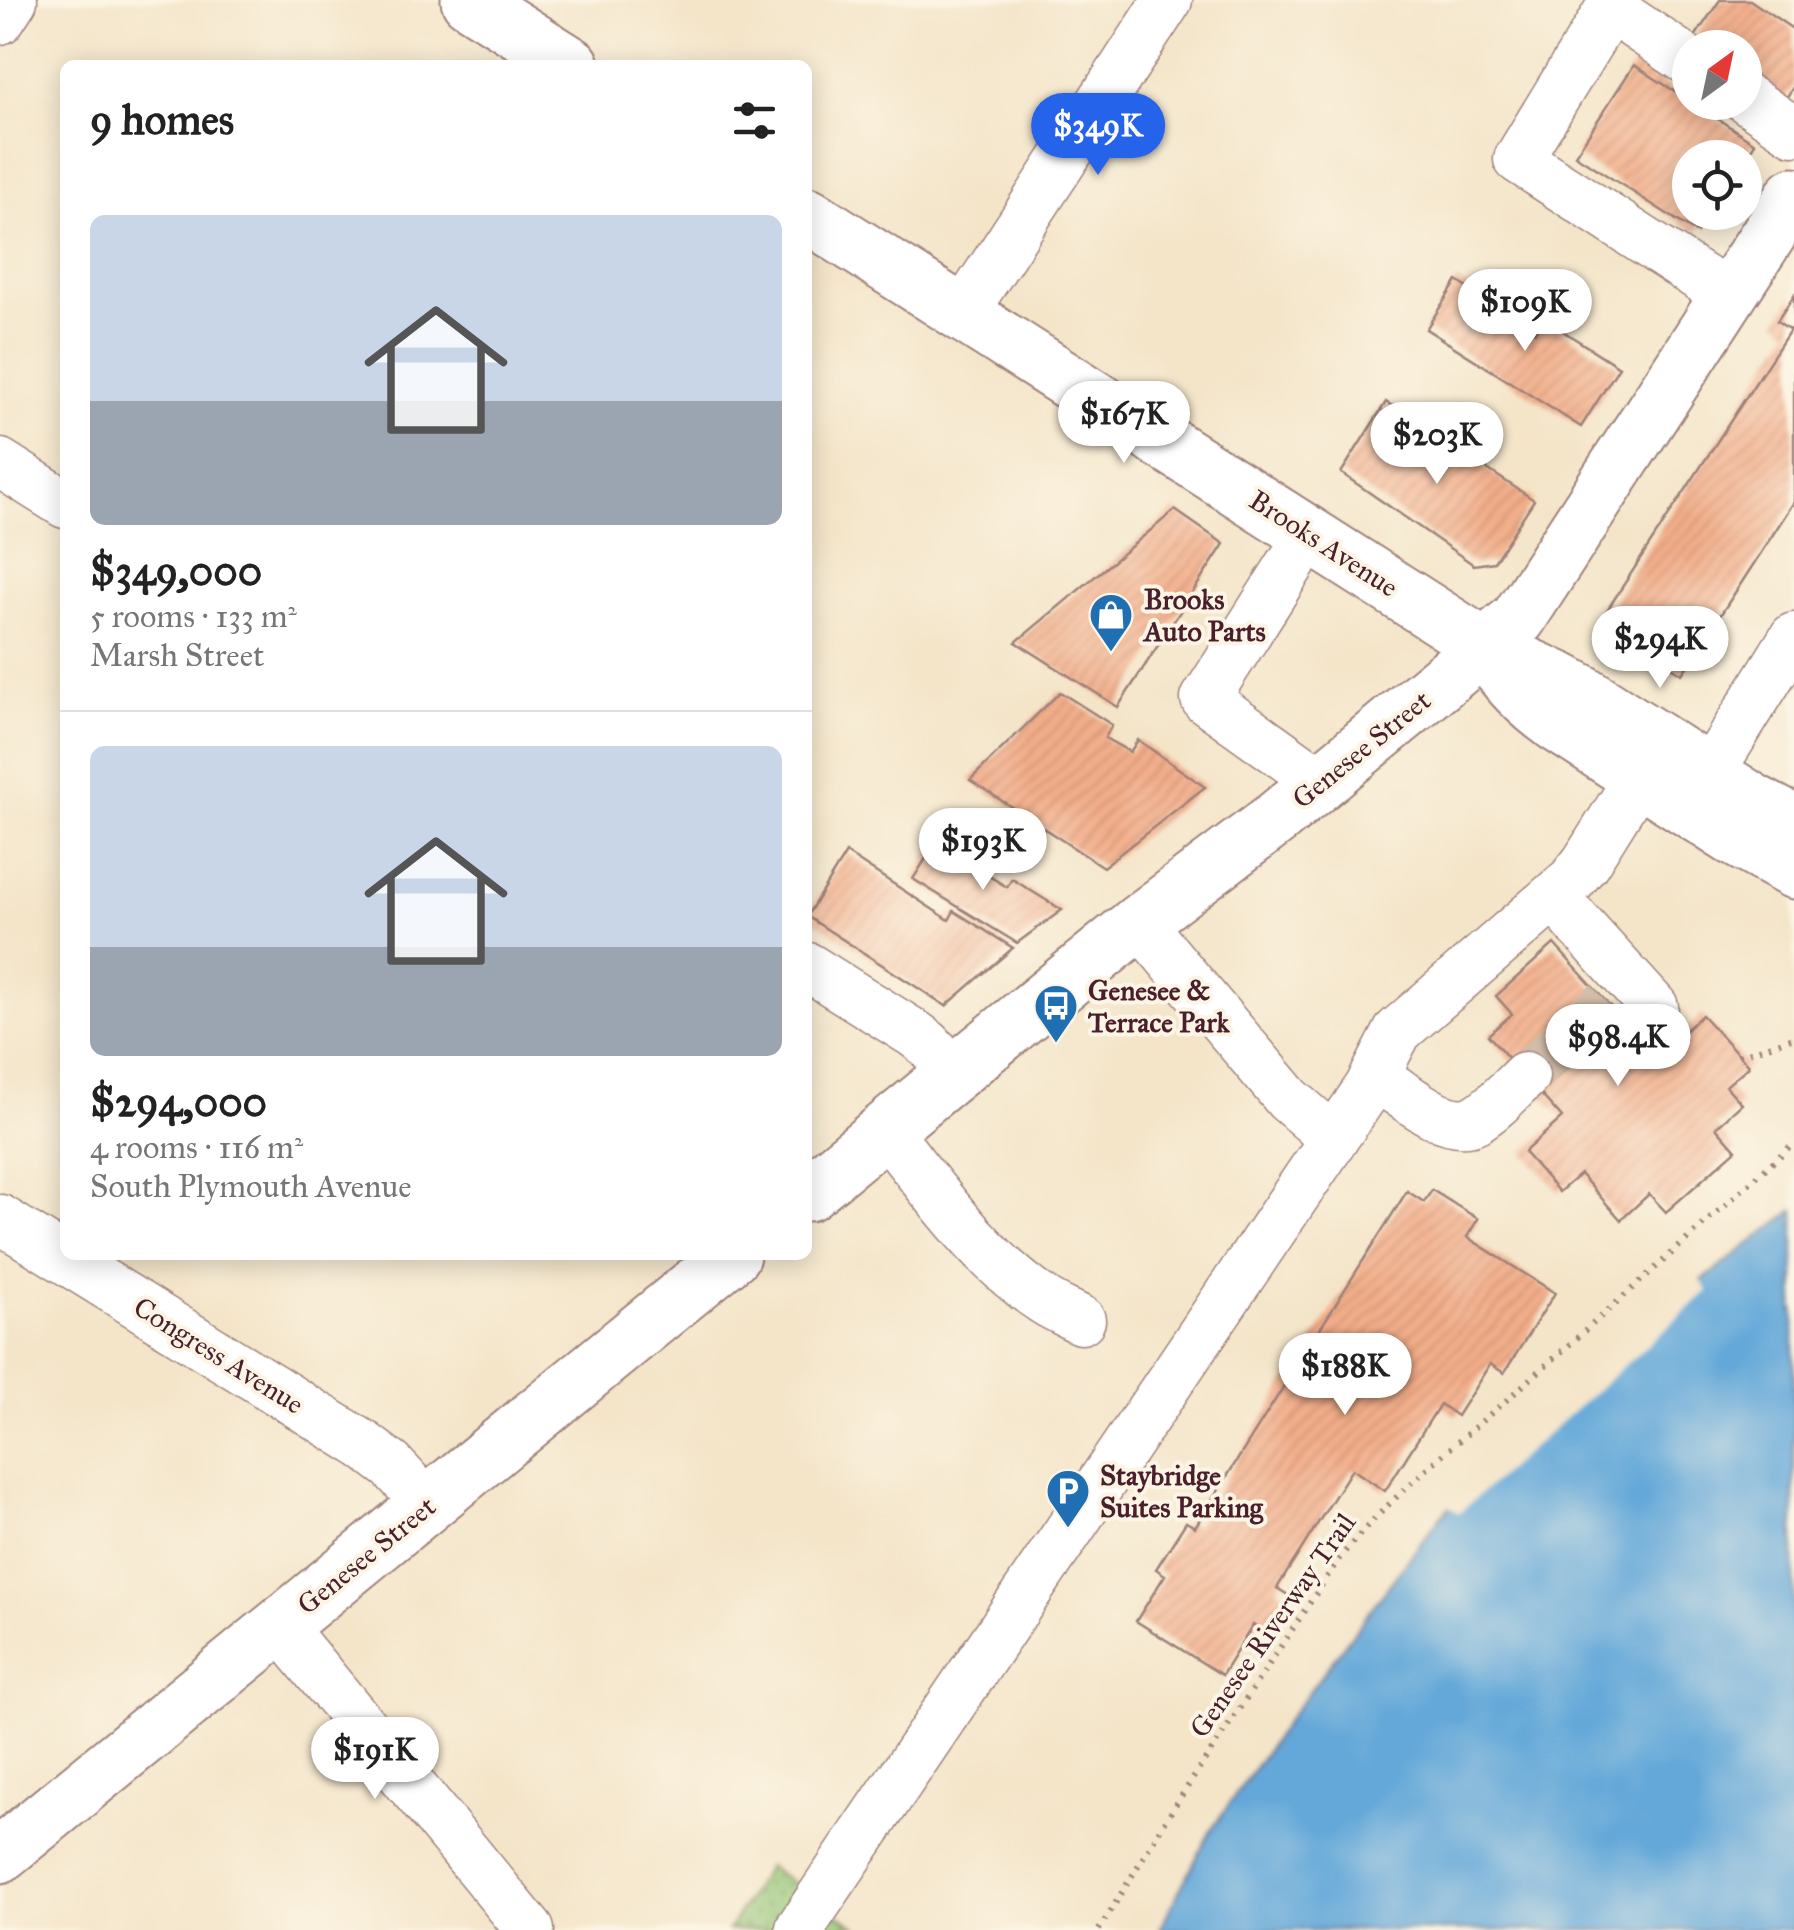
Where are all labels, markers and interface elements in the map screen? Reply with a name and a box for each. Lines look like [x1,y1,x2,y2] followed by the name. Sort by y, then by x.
[1672,30,1762,120] north arrow
[1672,30,1762,230] map controls
[727,93,782,148] icon: filters
[1028,93,1168,178] pin: $349K
[90,94,234,146] text: 9 homes
[1053,106,1143,145] text: $349K
[1672,140,1762,230] button: locate
[1455,269,1595,354] pin: $109K
[346,280,526,460] icon: home
[1480,282,1570,321] text: $109K
[1054,381,1194,466] pin: $167K
[1080,394,1168,433] text: $167K
[1367,402,1507,487] pin: $203K
[1392,415,1482,454] text: $203K
[1243,482,1405,605] street label: Brooks Avenue
[90,545,262,597] text: $349,000
[1142,582,1266,649] place label: Brooks Auto Parts
[1088,592,1134,653] shop icon: Brooks Auto Parts
[90,597,297,636] text: 5 rooms · 133 m²
[1590,606,1730,691] pin: $294K
[1614,619,1706,658] text: $294K
[90,636,264,675] text: Marsh Street
[1285,683,1438,816] street label: Genesee Street
[913,808,1053,893] pin: $193K
[346,811,526,991] icon: home
[941,821,1025,860] text: $193K
[1088,973,1231,1040] place label: Genesee & Terrace Park
[1033,983,1079,1044] bus stop icon: Genesee & Terrace Park
[1537,1004,1699,1089] pin: $98.4K
[1568,1017,1668,1056] text: $98.4K
[90,1076,267,1128] text: $294,000
[90,1128,303,1167] text: 4 rooms · 116 m²
[90,1167,412,1206] text: South Plymouth Avenue
[127,1289,310,1422] street label: Congress Avenue
[1275,1333,1415,1418] pin: $188K
[1301,1346,1389,1385] text: $188K
[1100,1458,1264,1525] place label: Staybridge Suites Parking
[1045,1468,1091,1529] parking icon: Staybridge Suites Parking
[290,1489,443,1622] street label: Genesee Street
[1182,1506,1363,1744] street label: Genesee Riverway Trail
[305,1717,445,1802] pin: $191K
[333,1730,417,1769] text: $191K

